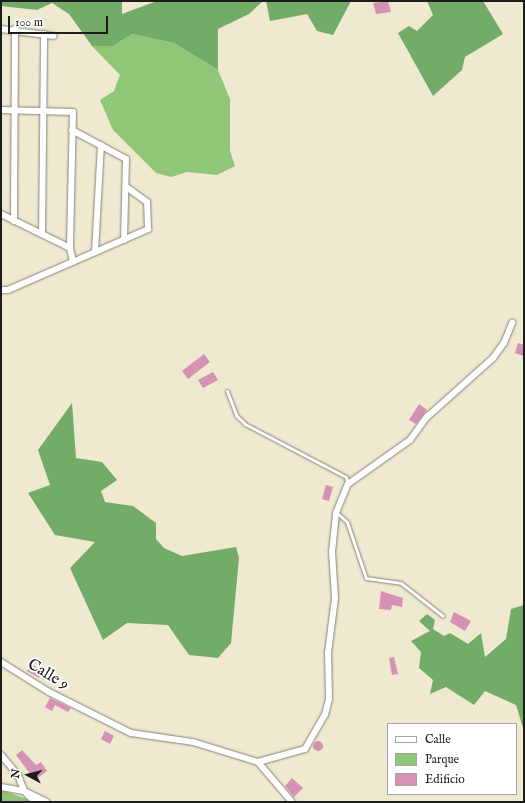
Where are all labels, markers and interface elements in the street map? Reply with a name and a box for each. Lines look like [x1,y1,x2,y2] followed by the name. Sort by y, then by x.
[10,8,110,34] scale bar
[15,15,43,30] text: 100 m
[24,655,72,695] street label: Calle 9
[387,723,517,795] legend
[425,732,451,747] text: Calle
[425,752,459,767] text: Parque
[8,755,48,795] north arrow
[9,768,24,779] text: N
[425,772,465,787] text: Edificio

